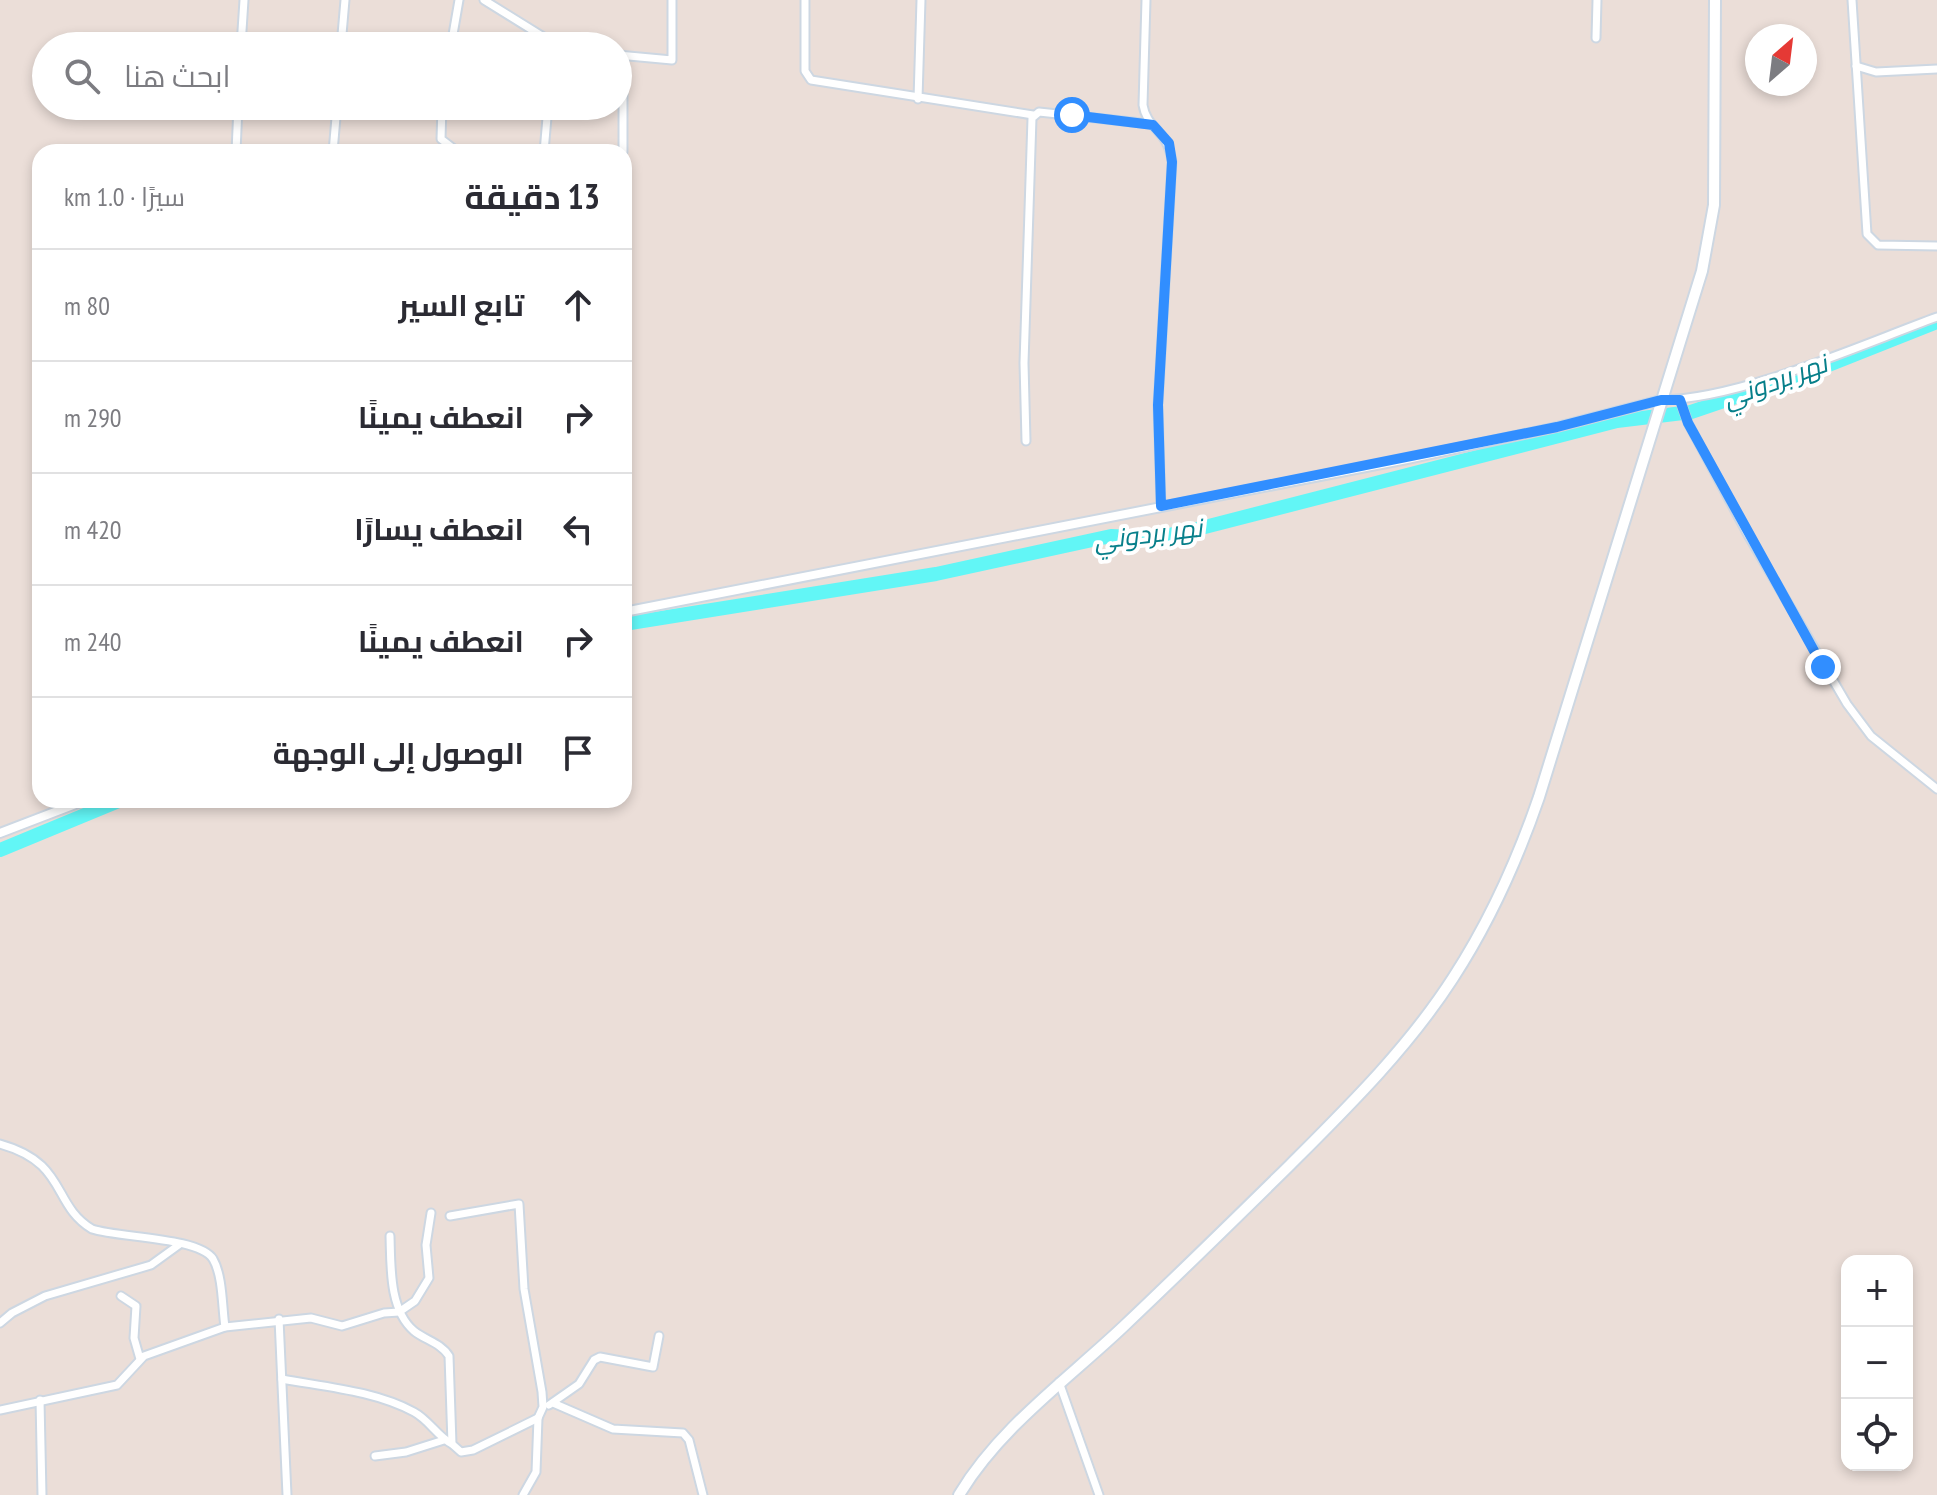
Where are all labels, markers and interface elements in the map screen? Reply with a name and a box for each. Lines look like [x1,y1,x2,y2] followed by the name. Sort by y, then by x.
[1745,24,1817,96] north arrow
[32,32,632,120] search box
[60,54,104,98] icon: search
[124,56,231,95] text: ابحث هنا
[1054,97,1090,133] route start
[464,174,600,218] text: 13 دقيقة
[64,180,185,213] text: سيرًا · 1.0 km
[556,283,600,327] icon: ahead
[399,285,524,324] text: تابع السير
[64,289,110,322] text: 80 m
[1718,345,1836,419] water label: نهر بردوني
[556,395,600,439] icon: right
[358,397,524,436] text: انعطف يمينًا
[64,401,122,434] text: 290 m
[556,507,600,551] icon: left
[354,509,524,548] text: انعطف يسارًا
[1092,510,1208,561] water label: نهر بردوني
[64,513,122,546] text: 420 m
[556,619,600,663] icon: right
[358,621,524,660] text: انعطف يمينًا
[64,625,122,658] text: 240 m
[1805,649,1841,685] route end
[556,731,600,775] icon: arrive
[273,733,524,772] text: الوصول إلى الوجهة
[1841,1255,1913,1471] map controls
[1841,1255,1913,1327] button: +
[1841,1327,1913,1399] button: −
[1841,1399,1913,1471] button: locate

